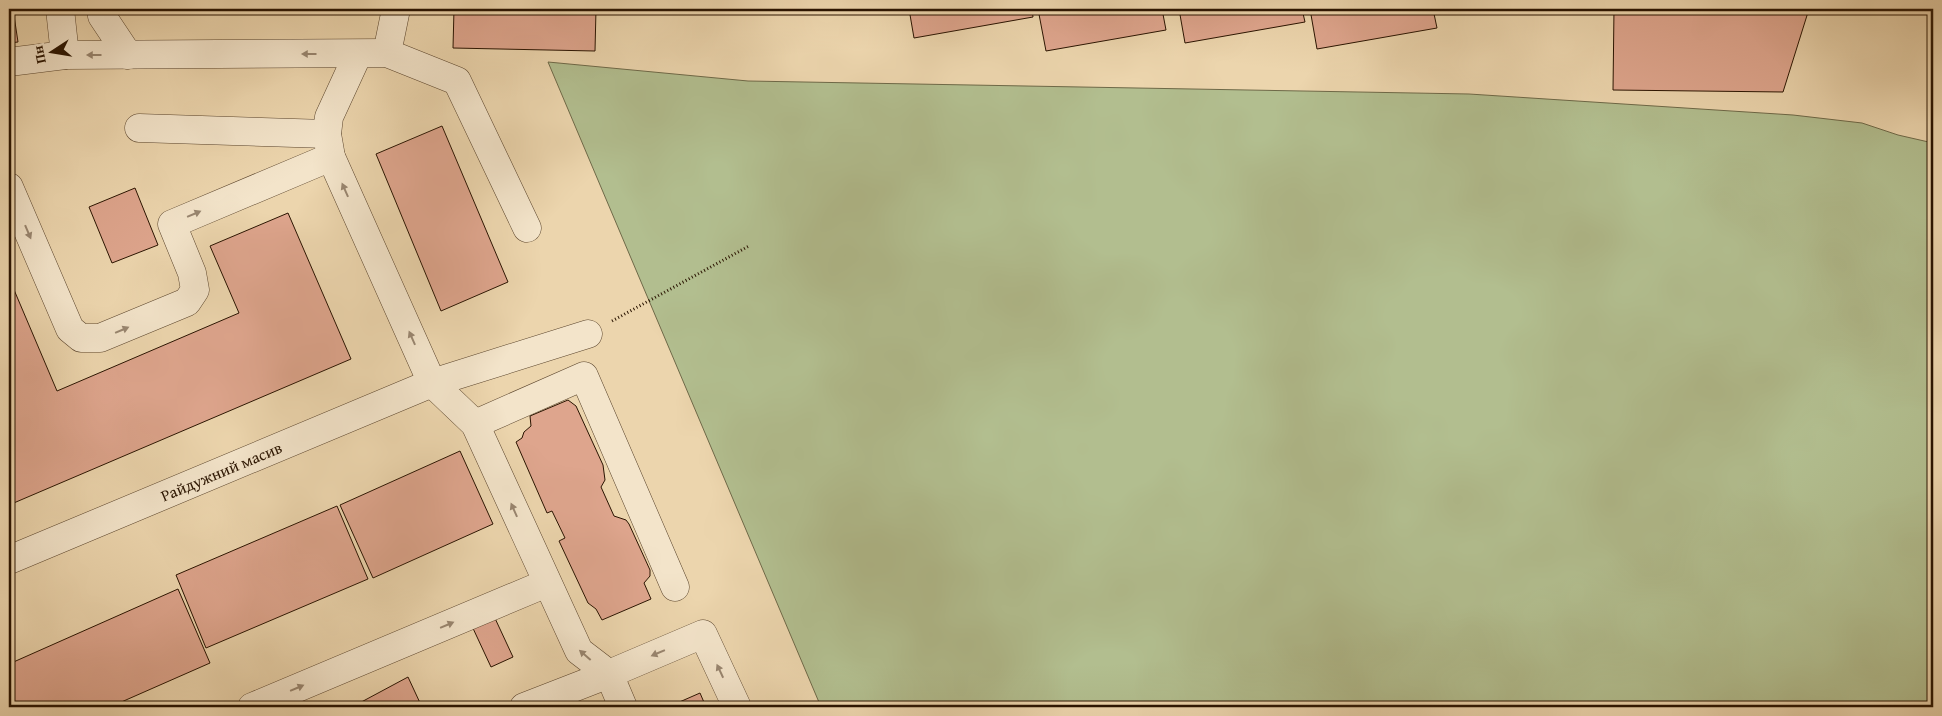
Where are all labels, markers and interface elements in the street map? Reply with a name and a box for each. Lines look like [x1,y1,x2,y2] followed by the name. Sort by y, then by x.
[28,28,78,78] north arrow
[28,43,51,66] text: Пн
[301,50,317,58] one-way arrow
[86,51,102,59] one-way arrow
[341,183,349,197] one-way arrow
[187,210,201,218] one-way arrow
[25,225,33,239] one-way arrow
[115,325,129,333] one-way arrow
[408,331,416,345] one-way arrow
[157,435,286,507] street label: Райдужний масив
[510,503,518,517] one-way arrow
[440,621,454,629] one-way arrow
[579,650,592,661] one-way arrow
[651,650,665,658] one-way arrow
[716,663,724,678] one-way arrow
[290,684,304,692] one-way arrow

